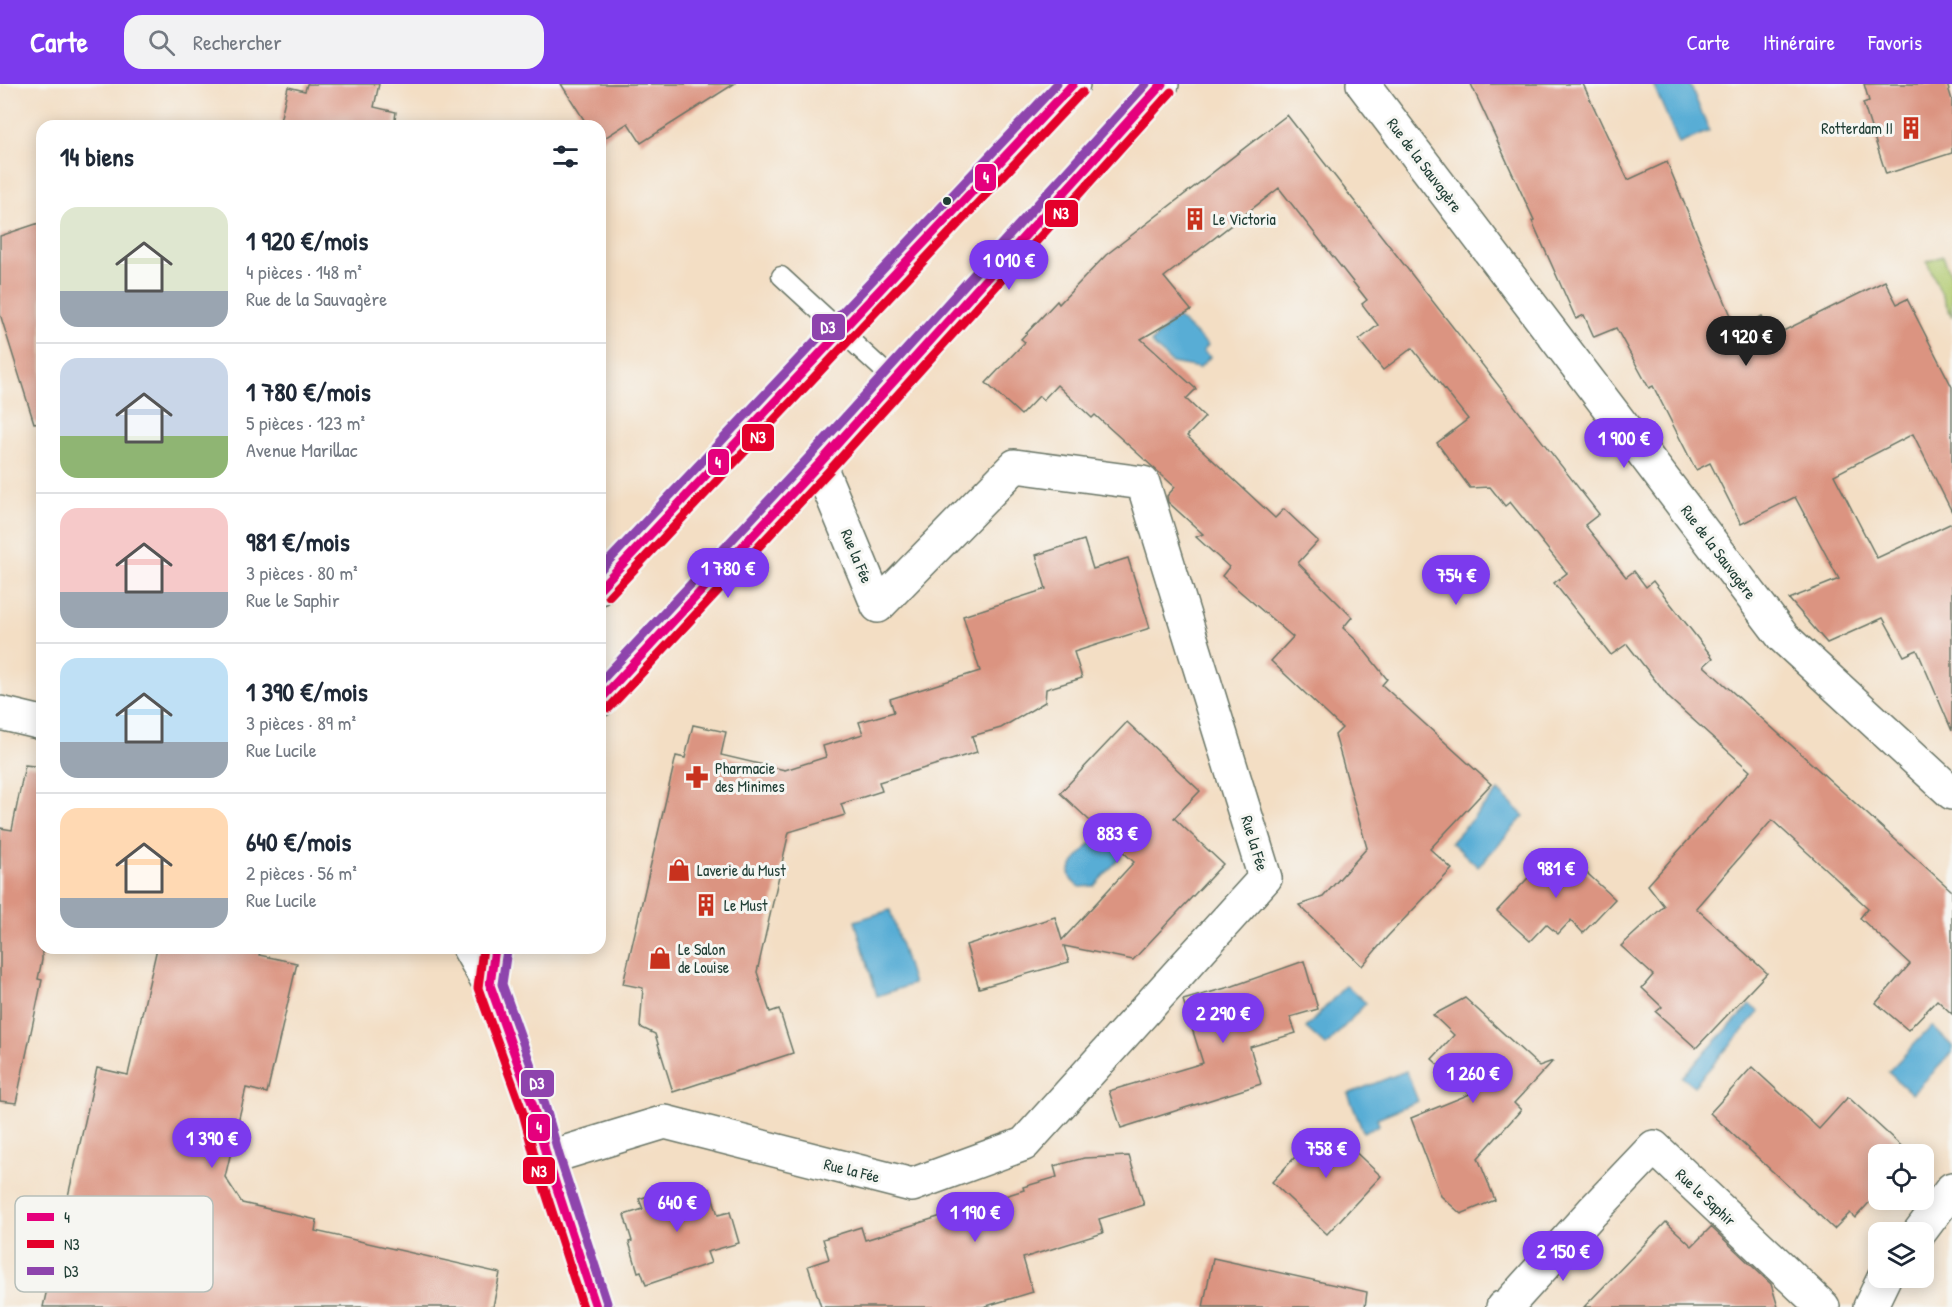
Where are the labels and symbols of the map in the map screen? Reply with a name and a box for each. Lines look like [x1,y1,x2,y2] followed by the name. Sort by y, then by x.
[1382,113,1468,217] street label: Rue de la Sauvagère
[1898,115,1924,141] building icon: Rotterdam II
[1821,117,1893,139] place label: Rotterdam II
[974,163,997,192] line badge: 4
[983,166,989,188] text: 4
[941,195,953,207] unlabelled marker
[1044,199,1079,228] line badge: N3
[1053,202,1069,224] text: N3
[1182,206,1208,232] building icon: Le Victoria
[1213,208,1276,230] place label: Le Victoria
[954,240,1064,291] pin: 1 010 €
[811,313,846,341] line badge: D3
[821,316,835,338] text: D3
[1691,316,1801,367] pin: 1 920 €
[1569,418,1679,469] pin: 1 900 €
[741,423,775,452] line badge: N3
[750,426,766,448] text: N3
[707,448,730,476] line badge: 4
[715,451,721,473] text: 4
[1676,500,1762,604] street label: Rue de la Sauvagère
[836,526,878,587] street label: Rue la Fée
[673,548,783,599] pin: 1 780 €
[1414,555,1498,606] pin: 754 €
[715,757,785,797] place label: Pharmacie des Minimes
[684,764,710,790] pharmacy icon: Pharmacie des Minimes
[1075,813,1159,864] pin: 883 €
[1236,813,1274,874] street label: Rue la Fée
[1514,848,1598,899] pin: 981 €
[666,857,692,883] shop icon: Laverie du Must
[697,859,786,881] place label: Laverie du Must
[693,892,719,918] building icon: Le Must
[724,894,768,916] place label: Le Must
[678,938,730,978] place label: Le Salon de Louise
[647,945,673,971] shop icon: Le Salon de Louise
[1168,993,1278,1044] pin: 2 290 €
[1418,1053,1528,1104] pin: 1 260 €
[520,1069,555,1098] line badge: D3
[530,1072,544,1094] text: D3
[527,1113,551,1142] line badge: 4
[536,1116,542,1138] text: 4
[157,1118,267,1169] pin: 1 390 €
[1284,1128,1368,1179] pin: 758 €
[822,1152,883,1188] street label: Rue la Fée
[522,1156,556,1185] line badge: N3
[531,1160,547,1182] text: N3
[1671,1163,1741,1231] street label: Rue le Saphir
[635,1182,719,1233] pin: 640 €
[920,1192,1030,1243] pin: 1 190 €
[15,1196,213,1292] legend
[64,1206,70,1228] text: 4
[1508,1231,1618,1282] pin: 2 150 €
[64,1233,80,1255] text: N3
[64,1260,79,1282] text: D3

